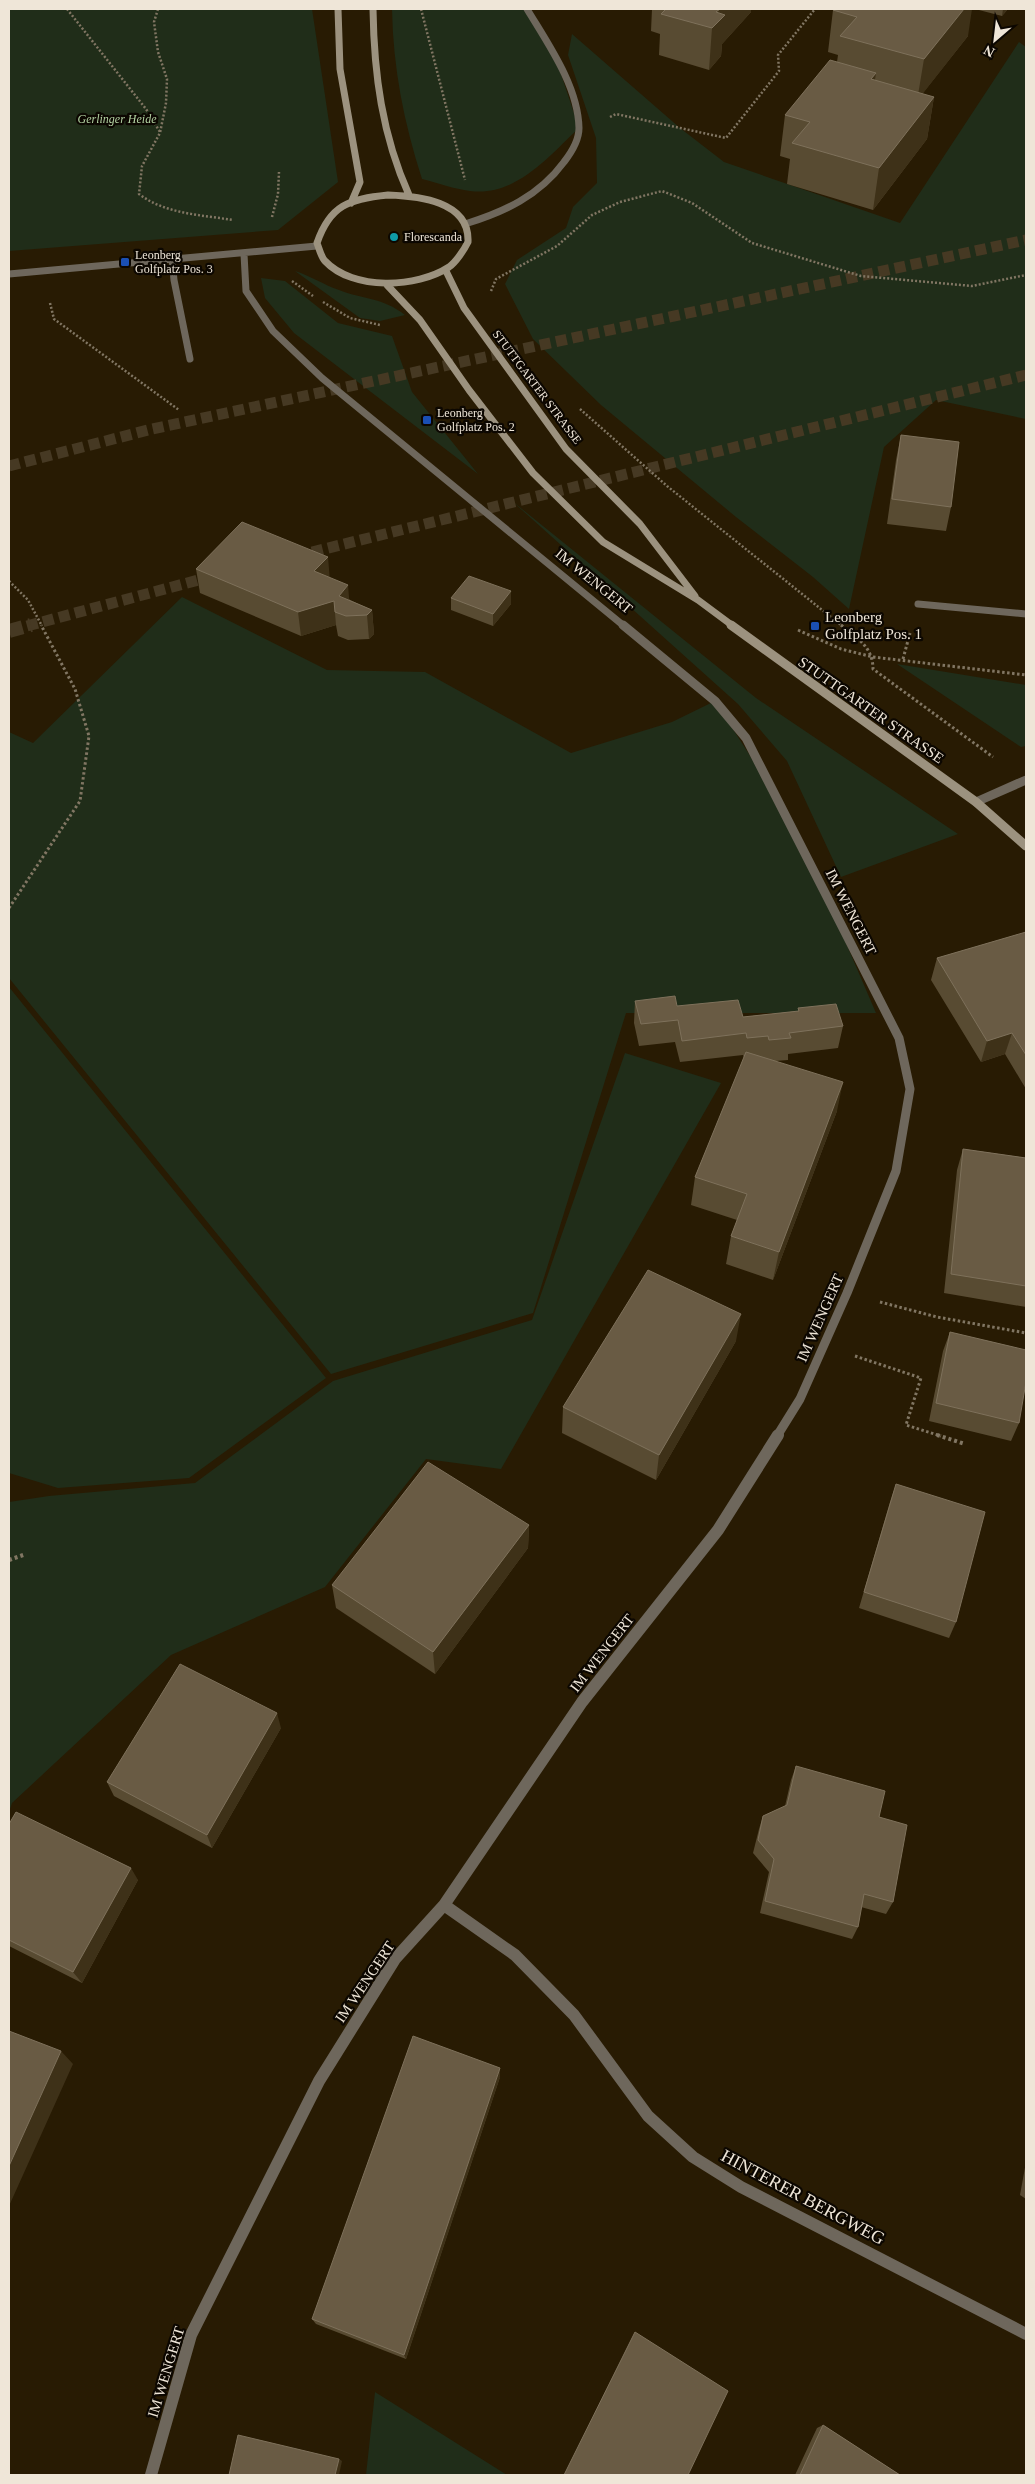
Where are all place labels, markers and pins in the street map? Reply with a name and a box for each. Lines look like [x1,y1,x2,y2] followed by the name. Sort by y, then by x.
[404,230,463,244] place label: Florescanda
[388,231,400,243] marker: Florescanda
[135,248,213,276] place label: Leonberg Golfplatz Pos. 3
[119,256,131,268] marker: Leonberg Golfplatz Pos. 3
[437,406,515,434] place label: Leonberg Golfplatz Pos. 2
[421,414,433,426] marker: Leonberg Golfplatz Pos. 2
[825,609,922,642] place label: Leonberg Golfplatz Pos. 1
[809,620,821,632] marker: Leonberg Golfplatz Pos. 1

